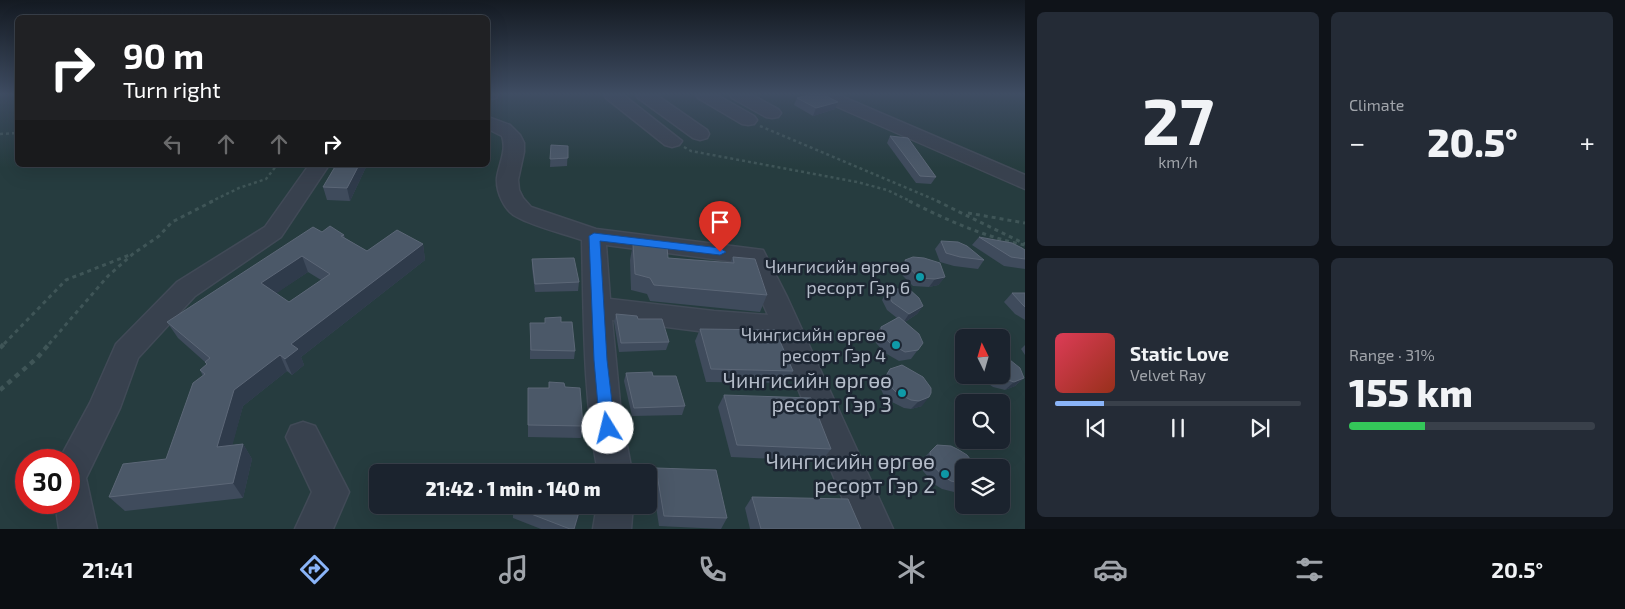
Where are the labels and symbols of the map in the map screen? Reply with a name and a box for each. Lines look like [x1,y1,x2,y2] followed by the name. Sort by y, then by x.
[699,201,741,252] pin
[765,255,910,298] place label: Чингисийн өргөө ресорт Гэр 6
[914,271,926,283] marker: Чингисийн өргөө ресорт Гэр 6
[741,323,886,366] place label: Чингисийн өргөө ресорт Гэр 4
[955,329,1010,384] north arrow
[890,339,902,351] marker: Чингисийн өргөө ресорт Гэр 4
[723,367,892,416] place label: Чингисийн өргөө ресорт Гэр 3
[896,387,908,399] marker: Чингисийн өргөө ресорт Гэр 3
[581,401,633,453] position arrow
[766,448,935,497] place label: Чингисийн өргөө ресорт Гэр 2
[15,449,80,514] speed limit sign: 30
[939,468,951,480] marker: Чингисийн өргөө ресорт Гэр 2

